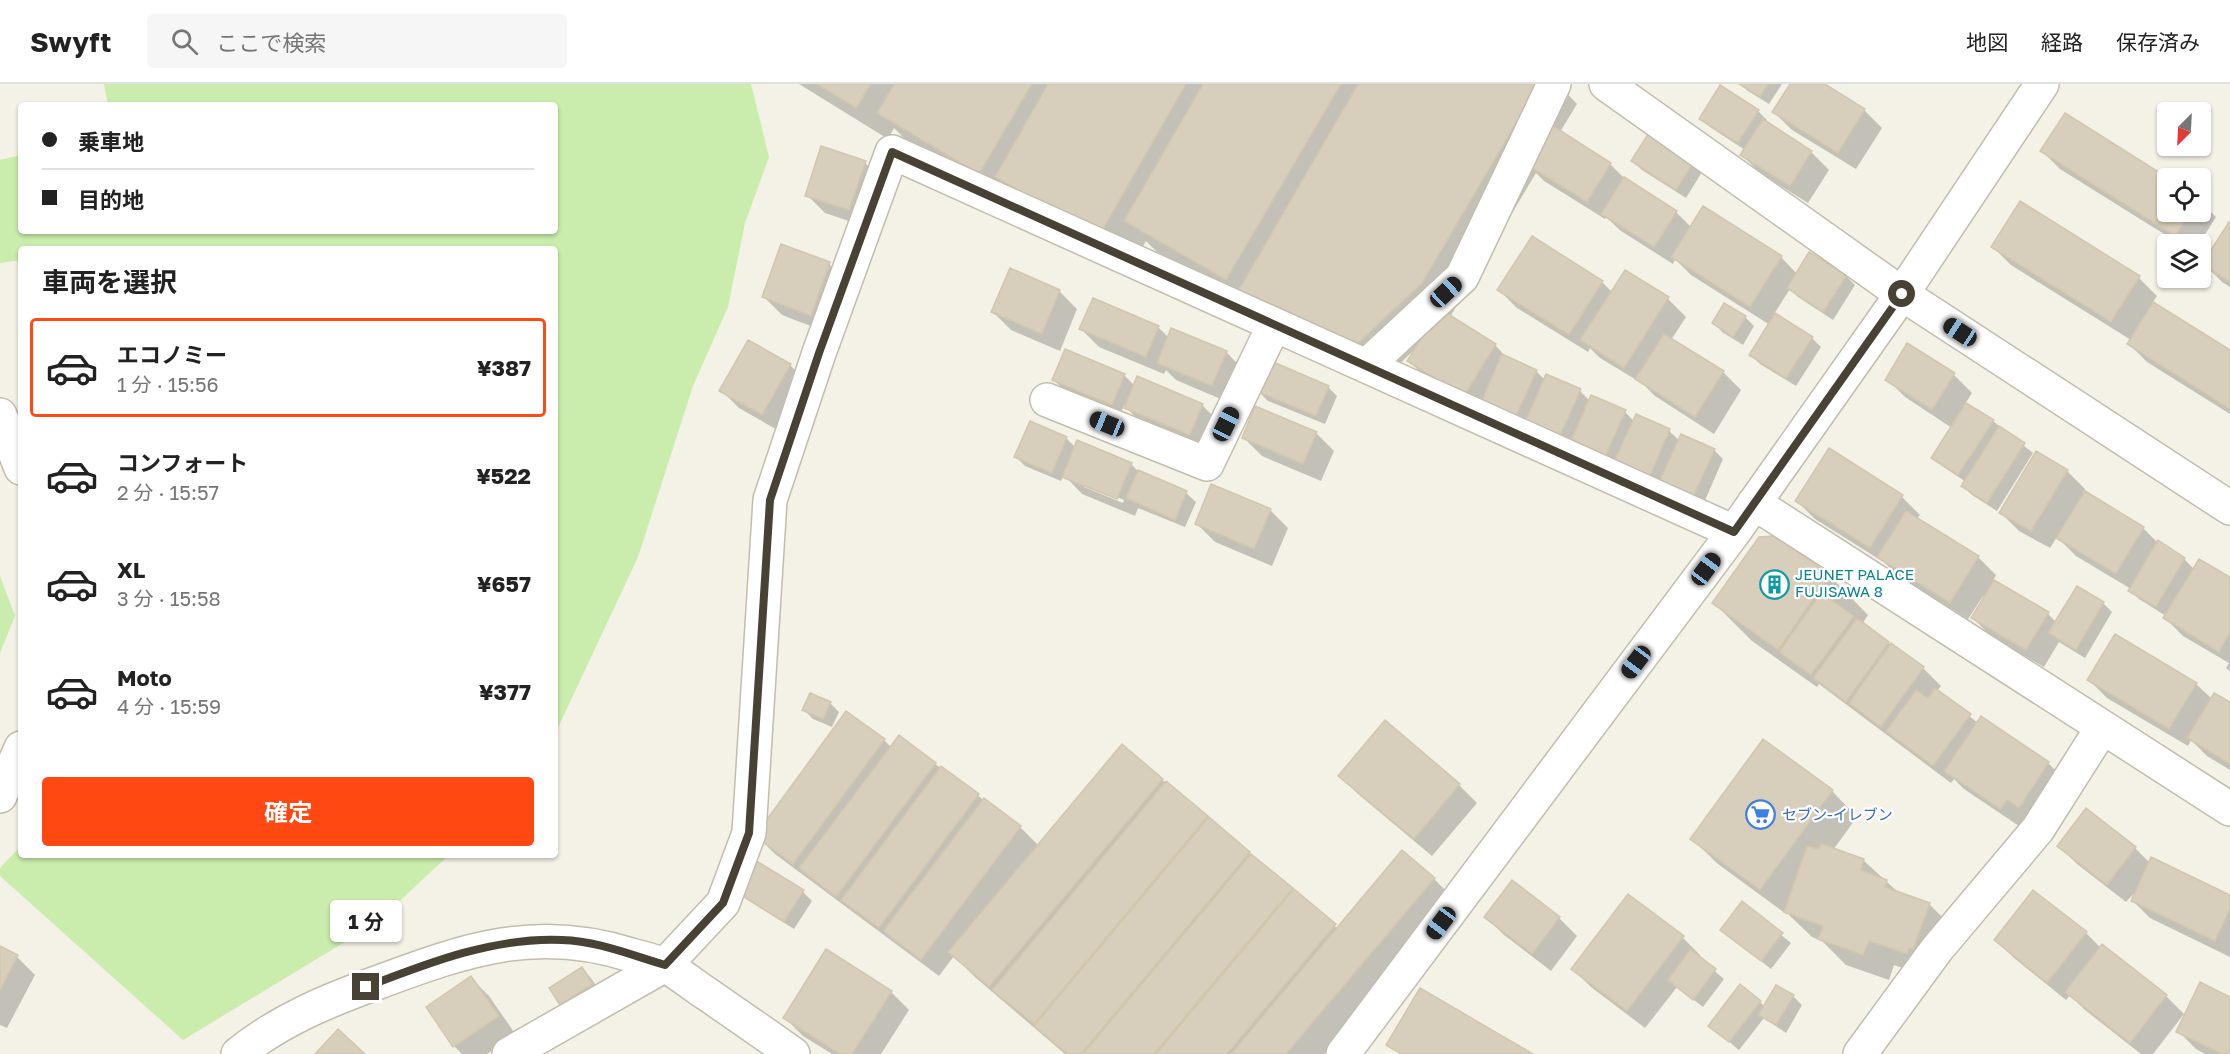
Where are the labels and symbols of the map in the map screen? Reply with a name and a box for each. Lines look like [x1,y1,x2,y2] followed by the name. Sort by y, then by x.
[2157,102,2211,156] north arrow
[1427,273,1465,311] car
[1888,280,1915,307] route start
[1940,315,1980,349] car
[1210,404,1242,444] car
[1087,409,1127,439] car
[1688,549,1724,589] car
[1795,565,1914,600] place label: JEUNET PALACE FUJISAWA 8
[1758,568,1790,600] building icon: JEUNET PALACE FUJISAWA 8
[1618,642,1654,682] car
[1745,799,1777,831] supermarket icon: セブン-イレブン
[1782,805,1893,823] place label: セブン-イレブン
[330,900,402,942] callout: 1 分
[1423,903,1459,943] car
[352,973,379,1000] route end

